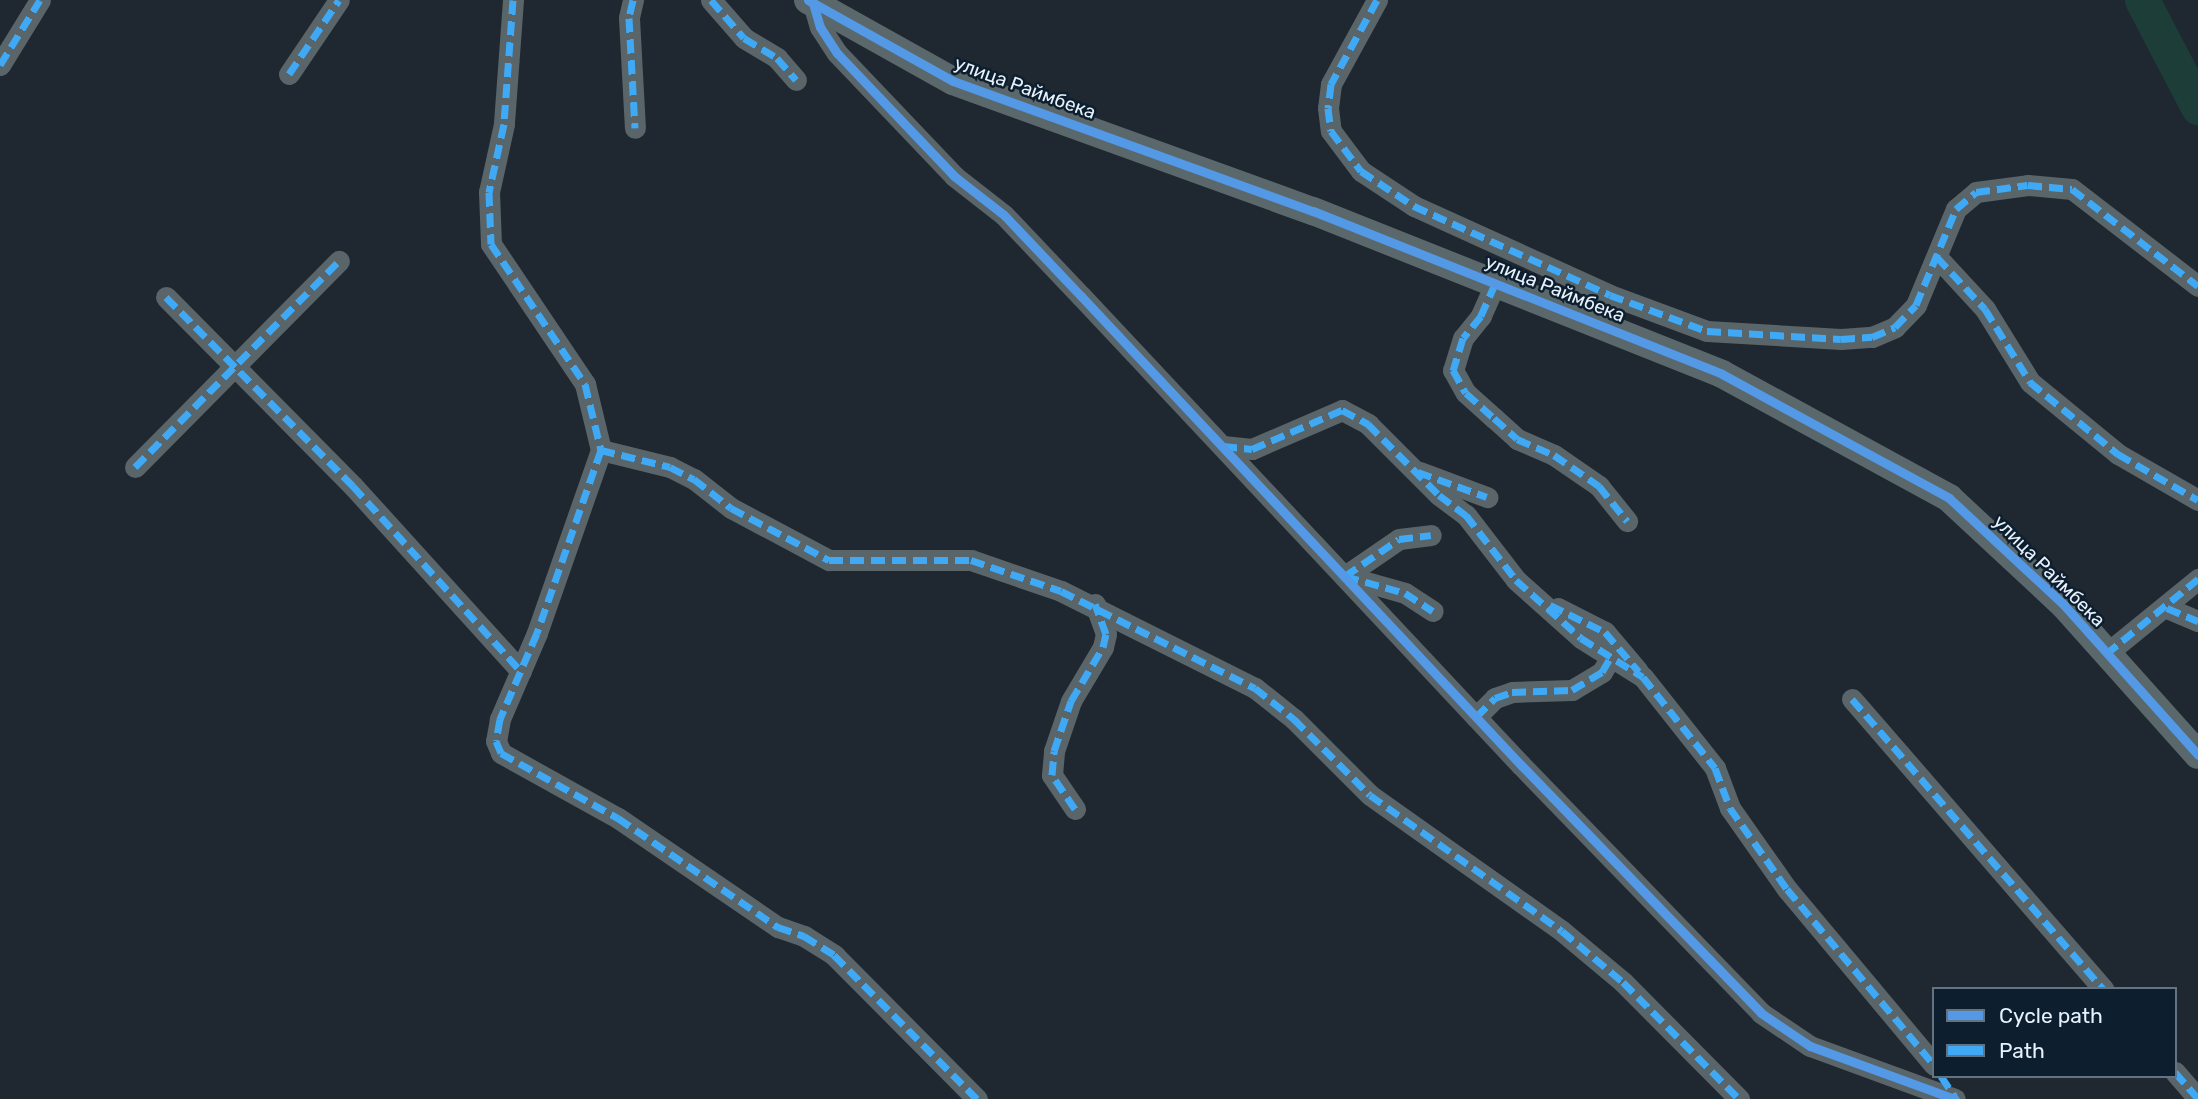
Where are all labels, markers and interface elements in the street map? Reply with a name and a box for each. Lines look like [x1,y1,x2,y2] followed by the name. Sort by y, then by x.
[951,52,1099,124] street label: улица Раймбека
[1482,251,1628,327] street label: улица Раймбека
[1988,510,2110,632] street label: улица Раймбека
[1932,987,2177,1078] legend
[1999,1003,2103,1028] text: Cycle path
[1999,1038,2045,1063] text: Path

